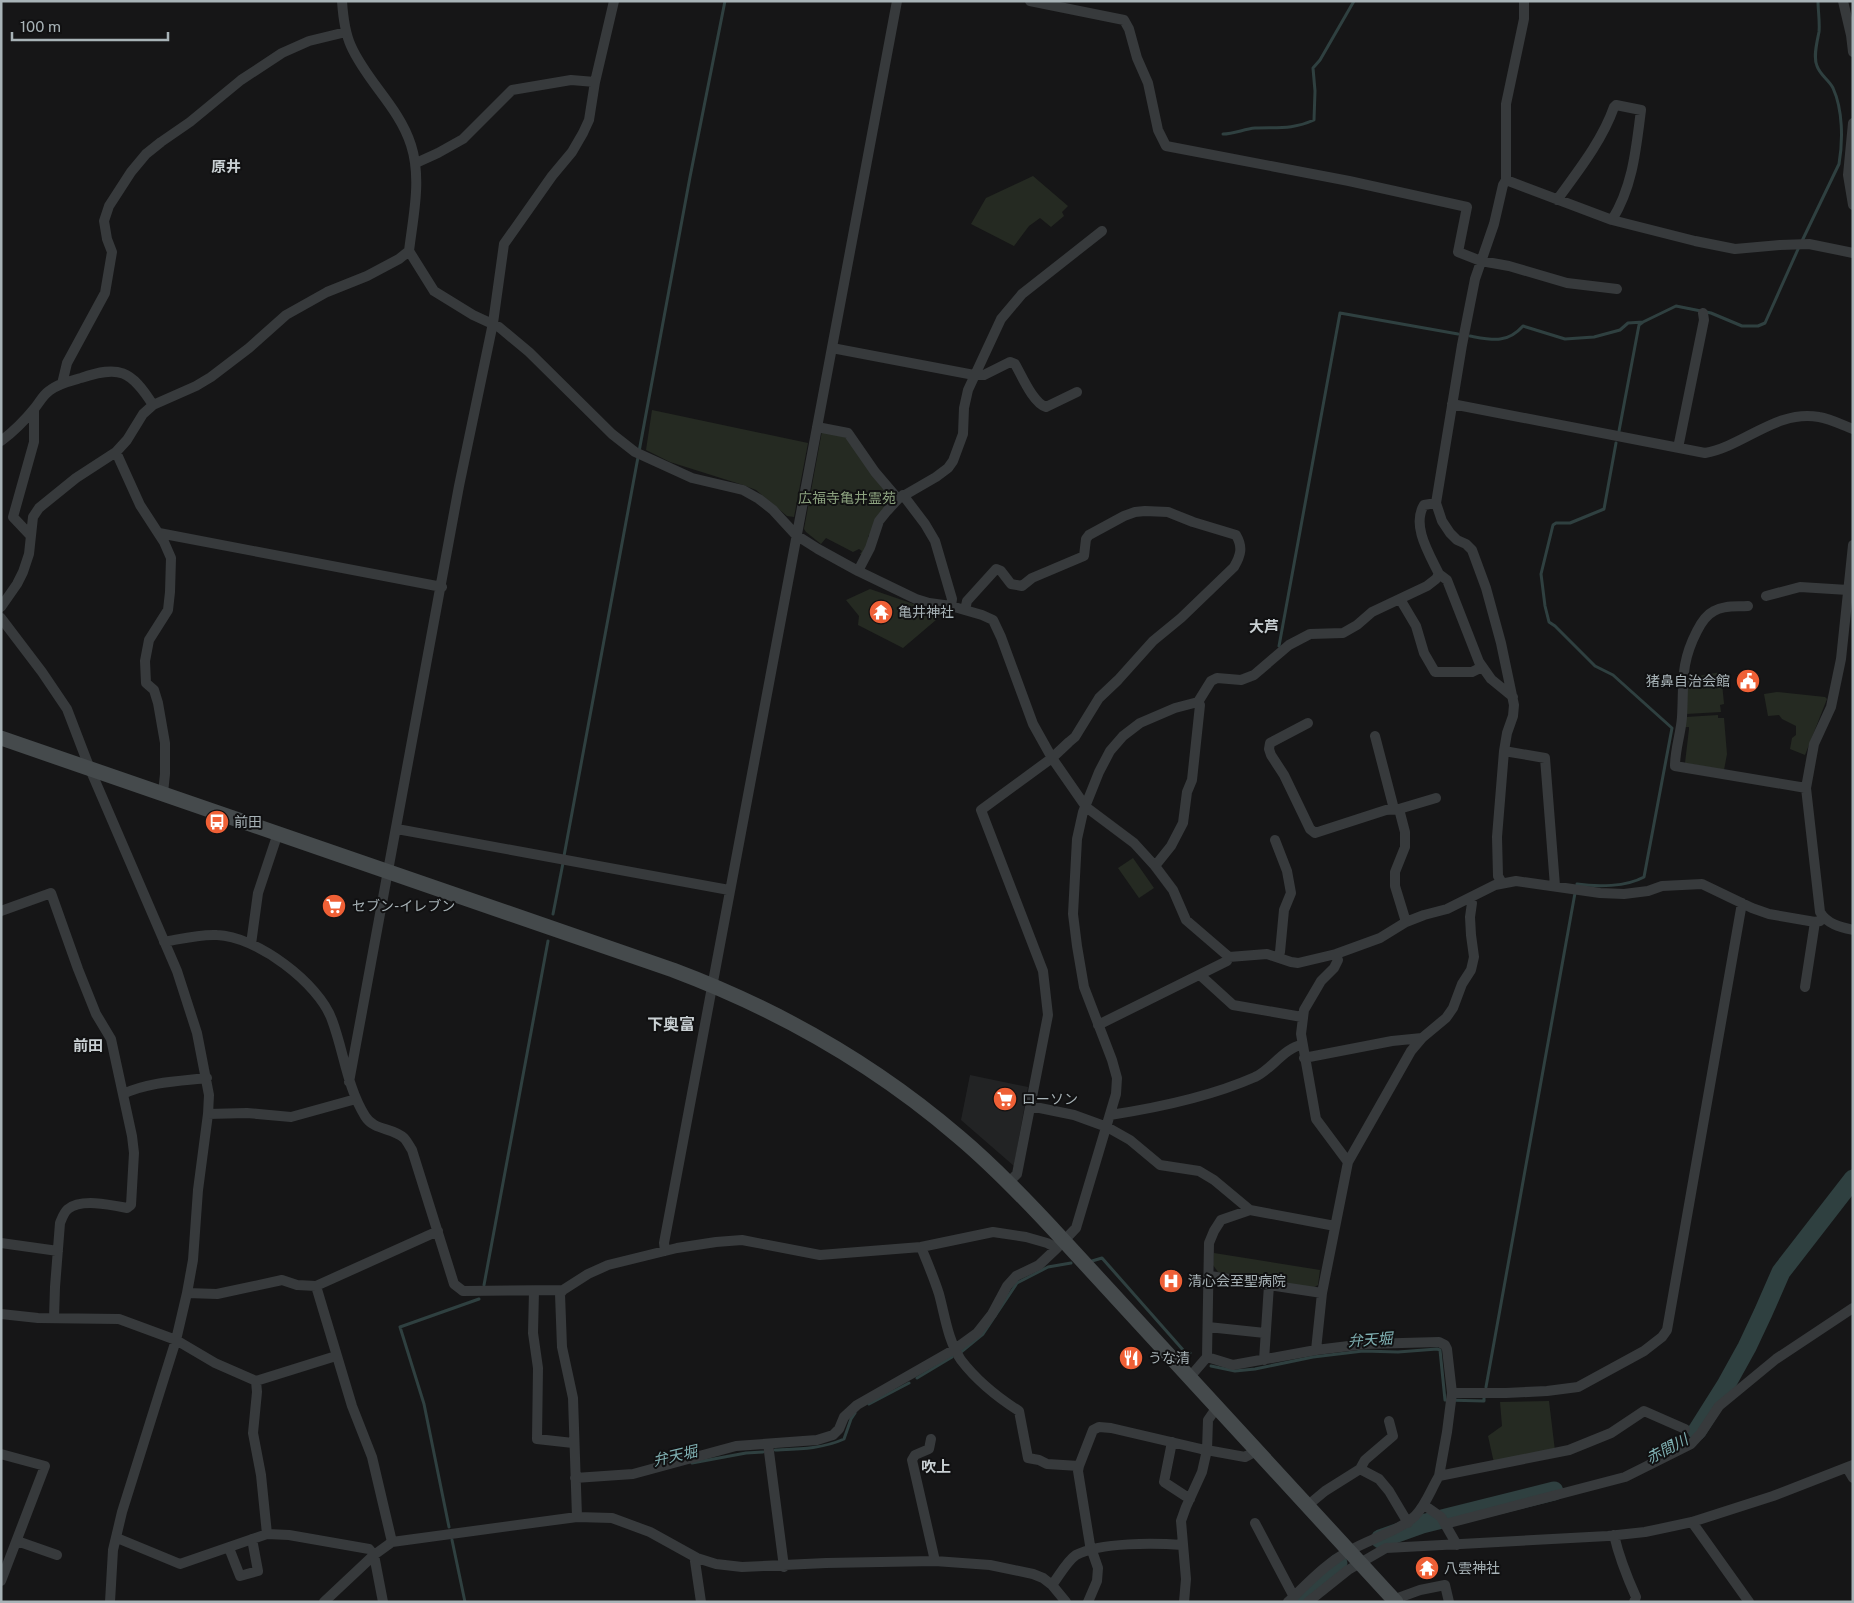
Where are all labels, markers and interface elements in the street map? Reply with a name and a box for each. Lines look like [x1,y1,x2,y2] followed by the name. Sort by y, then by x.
[12,10,169,42] scale bar
[20,18,61,35] text: 100 m
[211,158,241,175] district label: 原井
[798,490,896,506] park label: 広福寺亀井霊苑
[868,599,894,625] temple icon: 亀井神社
[898,604,954,620] place label: 亀井神社
[1249,618,1279,635] district label: 大芦
[1735,668,1761,694] public building icon: 猪鼻自治会館
[1646,673,1730,689] place label: 猪鼻自治会館
[204,809,230,835] bus stop icon: 前田
[234,814,262,830] place label: 前田
[321,893,347,919] supermarket icon: セブン-イレブン
[352,898,455,914] place label: セブン-イレブン
[647,1015,695,1034] district label: 下奥富
[73,1037,103,1054] district label: 前田
[992,1086,1018,1112] supermarket icon: ローソン
[1022,1091,1078,1107] place label: ローソン
[1158,1268,1184,1294] hospital icon: 清心会至聖病院
[1188,1273,1286,1289] place label: 清心会至聖病院
[1347,1329,1395,1350] water label: 弁天堀
[1118,1345,1144,1371] restaurant icon: うな清
[1148,1350,1190,1366] place label: うな清
[1643,1430,1692,1467] water label: 赤間川
[651,1442,701,1469] water label: 弁天堀
[921,1458,951,1475] district label: 吹上
[1414,1555,1440,1581] temple icon: 八雲神社
[1444,1560,1500,1576] place label: 八雲神社

